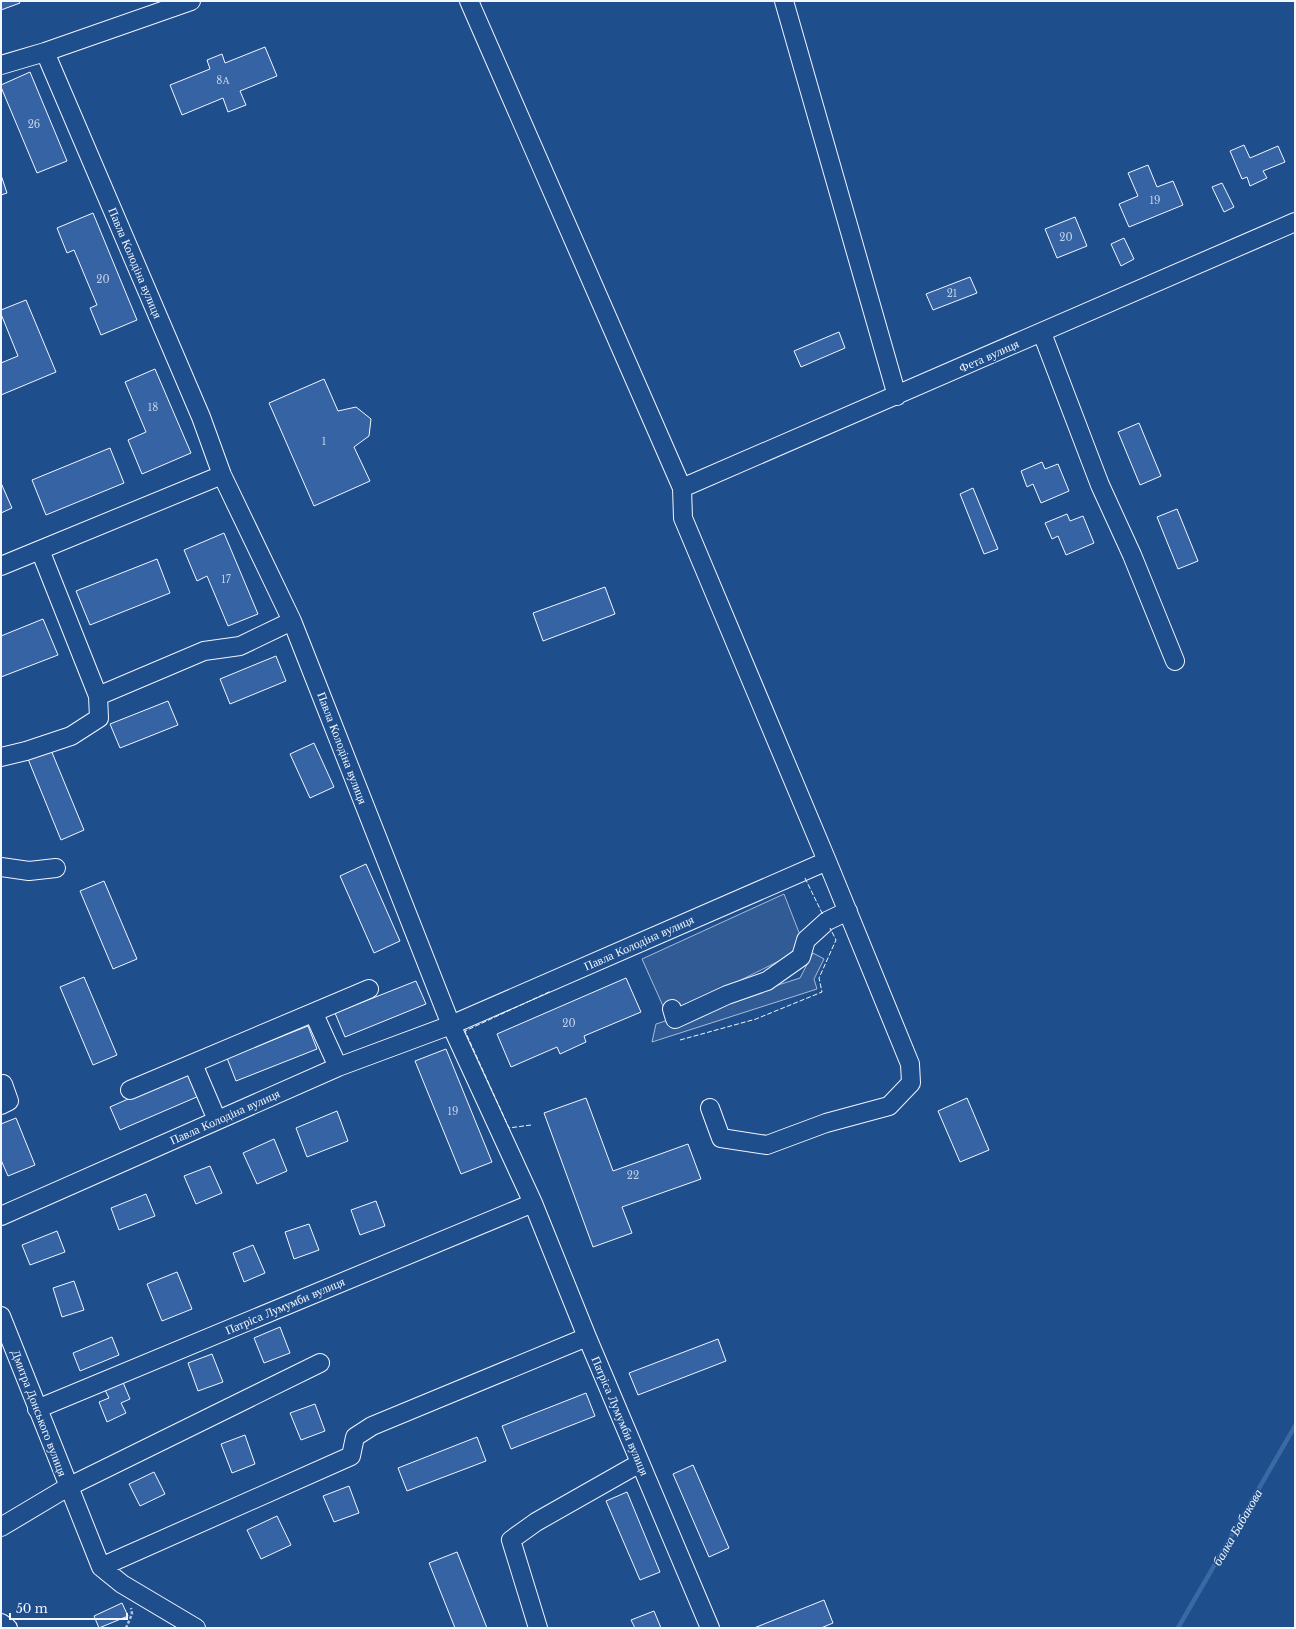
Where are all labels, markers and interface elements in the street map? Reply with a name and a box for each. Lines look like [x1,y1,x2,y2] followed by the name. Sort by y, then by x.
[216,74,230,87] house number: 8А
[28,118,40,131] house number: 26
[1150,194,1160,207] house number: 19
[105,205,166,321] street label: Павла Колодіна вулиця
[1059,231,1073,244] house number: 20
[96,273,110,286] house number: 20
[947,287,957,300] house number: 21
[956,335,1022,375] street label: Фета вулиця
[148,401,158,414] house number: 18
[322,435,326,448] house number: 1
[221,573,232,586] house number: 17
[314,690,371,806] street label: Павла Колодіна вулиця
[581,911,697,974] street label: Павла Колодіна вулиця
[562,1017,576,1030] house number: 20
[167,1085,283,1148] street label: Павла Колодіна вулиця
[448,1105,458,1118] house number: 19
[627,1169,639,1182] house number: 22
[223,1273,347,1338] street label: Патріса Лумумби вулиця
[8,1348,71,1479] street label: Дмитра Донського вулиця
[588,1354,653,1478] street label: Патріса Лумумби вулиця
[1209,1485,1267,1569] water label: балка Бабакова
[10,1595,127,1621] scale bar
[16,1601,48,1616] text: 50 m

